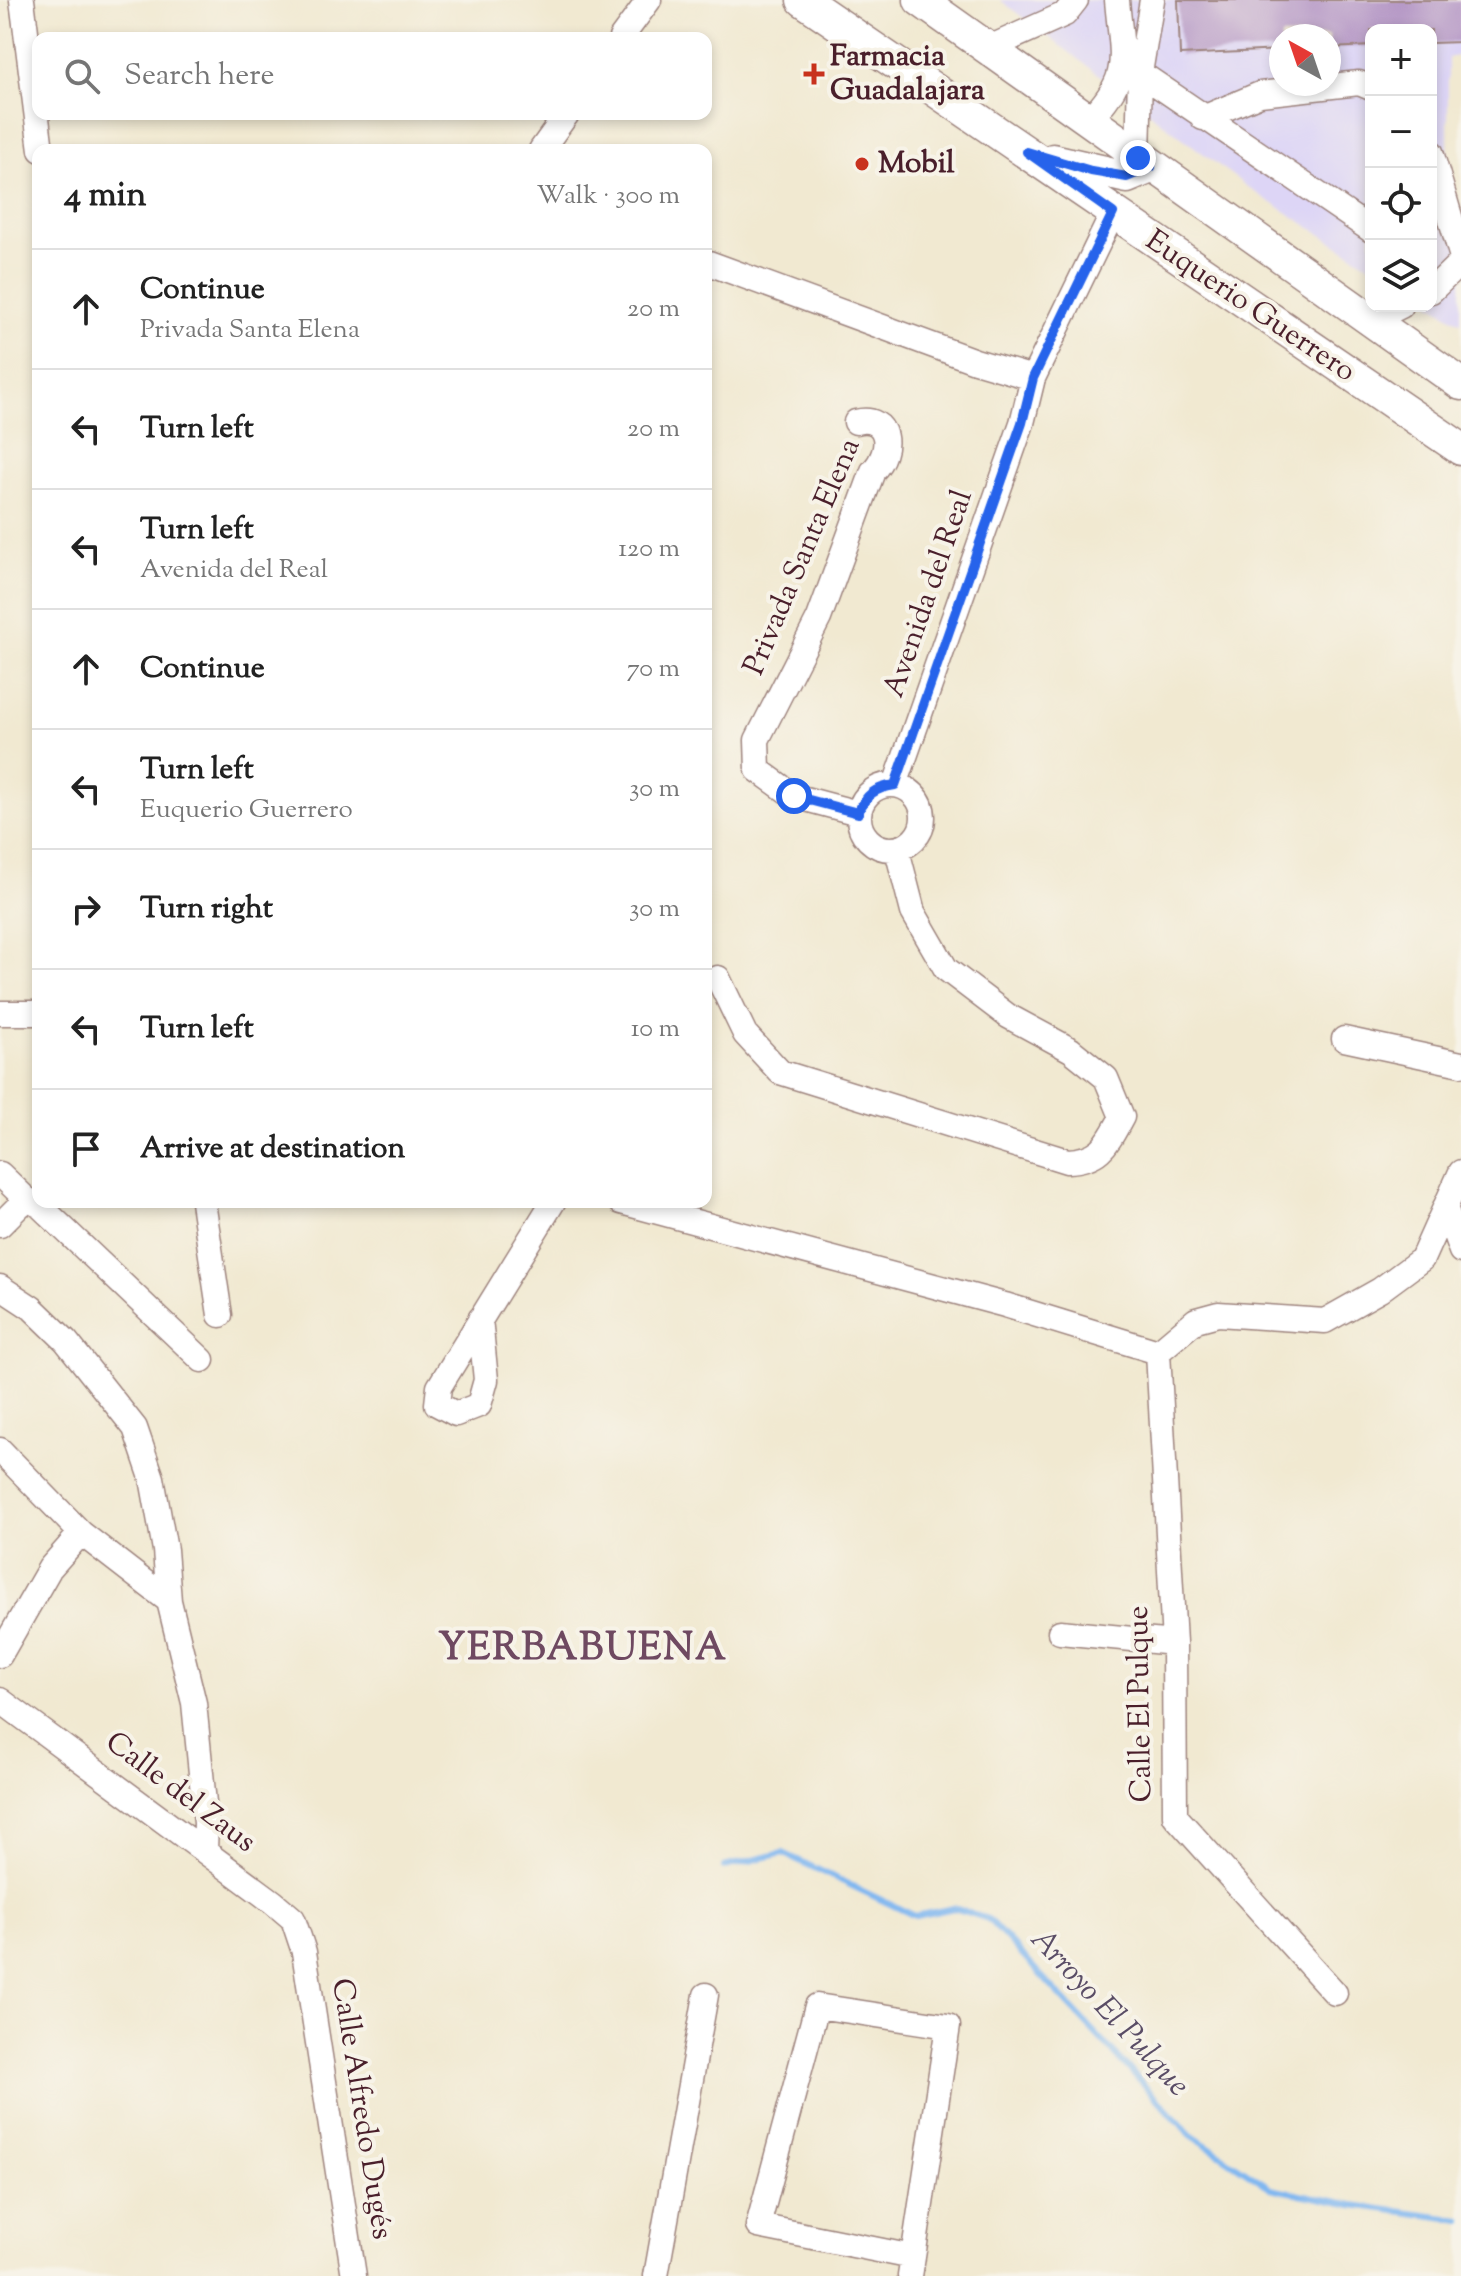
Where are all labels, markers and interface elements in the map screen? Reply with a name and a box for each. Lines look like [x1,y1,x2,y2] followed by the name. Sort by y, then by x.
[1269,24,1341,96] north arrow
[1365,24,1437,312] map controls
[1365,24,1437,96] button: +
[32,32,712,120] search box
[830,36,985,113] place label: Farmacia Guadalajara
[60,54,104,98] icon: search
[124,55,274,98] text: Search here
[805,65,823,83] marker: Farmacia Guadalajara
[1365,96,1437,168] button: −
[1120,140,1156,176] route end
[878,143,955,186] place label: Mobil
[853,155,871,173] marker: Mobil
[1365,168,1437,240] button: locate
[64,172,146,221] text: 4 min
[537,178,680,215] text: Walk · 300 m
[1136,221,1364,393] street label: Euquerio Guerrero
[1365,240,1437,312] button: layers
[140,269,265,312] text: Continue
[64,287,108,331] icon: ahead
[627,291,680,328] text: 20 m
[140,312,360,349] text: Privada Santa Elena
[64,407,108,451] icon: left
[140,408,254,451] text: Turn left
[627,411,680,448] text: 20 m
[734,432,872,682] street label: Privada Santa Elena
[873,484,985,704] street label: Avenida del Real
[140,509,254,552] text: Turn left
[64,527,108,571] icon: left
[618,531,680,568] text: 120 m
[140,552,328,589] text: Avenida del Real
[64,647,108,691] icon: ahead
[140,648,265,691] text: Continue
[627,651,680,688] text: 70 m
[140,749,254,792] text: Turn left
[64,767,108,811] icon: left
[629,771,680,808] text: 30 m
[776,778,812,814] route start
[140,792,353,829] text: Euquerio Guerrero
[64,887,108,931] icon: right
[140,888,273,931] text: Turn right
[629,891,680,928] text: 30 m
[64,1007,108,1051] icon: left
[140,1008,254,1051] text: Turn left
[631,1011,680,1048] text: 10 m
[64,1127,108,1171] icon: arrive
[140,1128,405,1171] text: Arrive at destination
[1118,1605,1164,1803] street label: Calle El Pulque
[438,1623,728,1677] district label: YERBABUENA
[96,1722,264,1864] street label: Calle del Zaus
[1019,1918,1199,2108] water label: Arroyo El Pulque
[319,1976,403,2242] street label: Calle Alfredo Dugés

